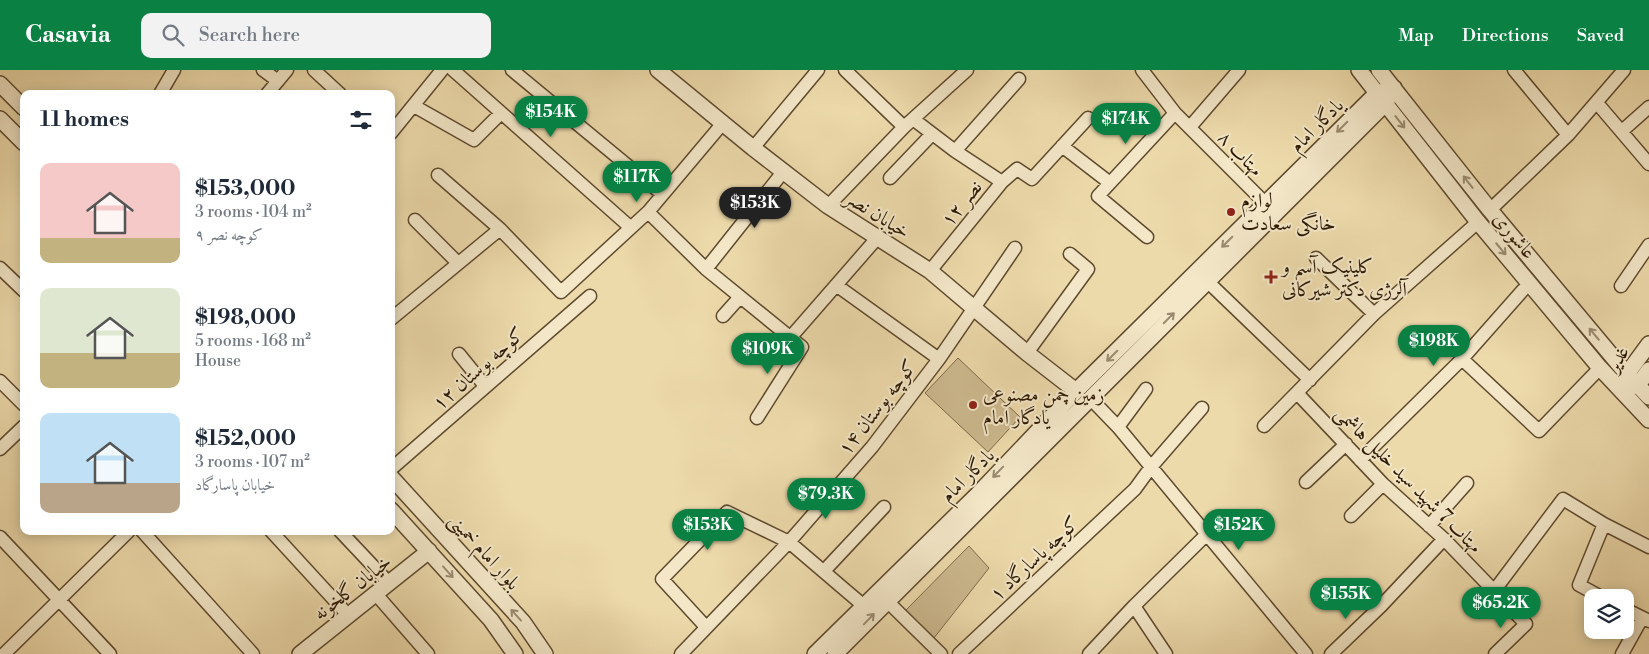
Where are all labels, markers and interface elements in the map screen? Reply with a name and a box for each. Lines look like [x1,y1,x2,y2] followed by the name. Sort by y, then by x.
[141,13,491,58] search box
[25,20,111,50] text: Casavia
[159,21,187,49] icon: search
[199,23,300,47] text: Search here
[1398,24,1434,47] text: Map
[1462,24,1549,47] text: Directions
[1577,24,1624,47] text: Saved
[1284,92,1353,161] street label: یادگار امام
[516,96,586,138] pin: $154K
[525,102,577,122] text: $154K
[1091,102,1161,145] pin: $174K
[347,106,375,134] icon: filters
[40,107,129,133] text: 11 homes
[1102,109,1150,129] text: $174K
[1394,115,1405,128] one-way arrow
[1337,121,1349,133] one-way arrow
[1212,126,1268,183] street label: مهتاب ۸
[602,160,672,203] pin: $117K
[614,167,660,187] text: $117K
[936,175,989,232] street label: نصر ۱۲
[195,176,296,202] text: $153,000
[1462,176,1473,189] one-way arrow
[80,183,140,243] icon: home
[839,185,914,245] street label: خیابان نصر
[720,186,790,229] pin: $153K
[1241,189,1336,237] place label: لوازم خانگی سعادت
[730,193,780,213] text: $153K
[195,202,312,222] text: 3 rooms · 104 m²
[1225,206,1237,218] marker: لوازم خانگی سعادت
[1487,207,1541,265] street label: عاشوری
[195,225,263,245] text: کوچه نصر ۹
[1221,236,1233,248] one-way arrow
[1495,242,1506,255] one-way arrow
[1280,254,1409,303] place label: کلینیک آسم و آلرژی دکتر شیرکانی
[1264,270,1278,284] marker: کلینیک آسم و آلرژی دکتر شیرکانی
[195,305,296,331] text: $198,000
[80,308,140,368] icon: home
[1163,312,1175,325] one-way arrow
[428,322,530,416] street label: کوچه بوستان ۱۲
[1399,324,1469,367] pin: $198K
[1588,328,1600,341] one-way arrow
[195,331,311,351] text: 5 rooms · 168 m²
[1409,331,1459,351] text: $198K
[733,332,803,375] pin: $109K
[742,339,794,359] text: $109K
[1600,342,1636,379] street label: غدیر
[1106,350,1118,362] one-way arrow
[195,351,241,371] text: House
[833,355,923,461] street label: کوچه بوستان ۱۴
[983,383,1105,435] place label: زمین چمن مصنوعی یادگار امام
[967,399,979,411] marker: زمین چمن مصنوعی یادگار امام
[1328,401,1487,560] street label: مهتاب 7 شهید سید خلیل هاشمی
[195,426,296,452] text: $152,000
[80,433,140,493] icon: home
[935,442,1004,511] street label: یادگار امام
[195,452,310,472] text: 3 rooms · 107 m²
[992,466,1004,479] one-way arrow
[195,475,275,495] text: خیابان پاسارگاد
[785,478,867,520] pin: $79.3K
[798,484,854,504] text: $79.3K
[440,508,525,599] street label: بلوار امام خمینی
[673,508,743,551] pin: $153K
[1204,508,1274,551] pin: $152K
[984,510,1086,608] street label: کوچه پاسارگاد ۱
[683,515,733,535] text: $153K
[1214,515,1264,535] text: $152K
[308,549,397,627] street label: خیابان گلخونه
[442,565,453,578] one-way arrow
[1311,578,1381,620] pin: $155K
[1321,584,1371,604] text: $155K
[1460,586,1542,629] pin: $65.2K
[1584,589,1634,639] map controls
[1584,589,1634,639] button: layers
[1473,593,1529,613] text: $65.2K
[510,608,522,621] one-way arrow
[863,613,875,625] one-way arrow

